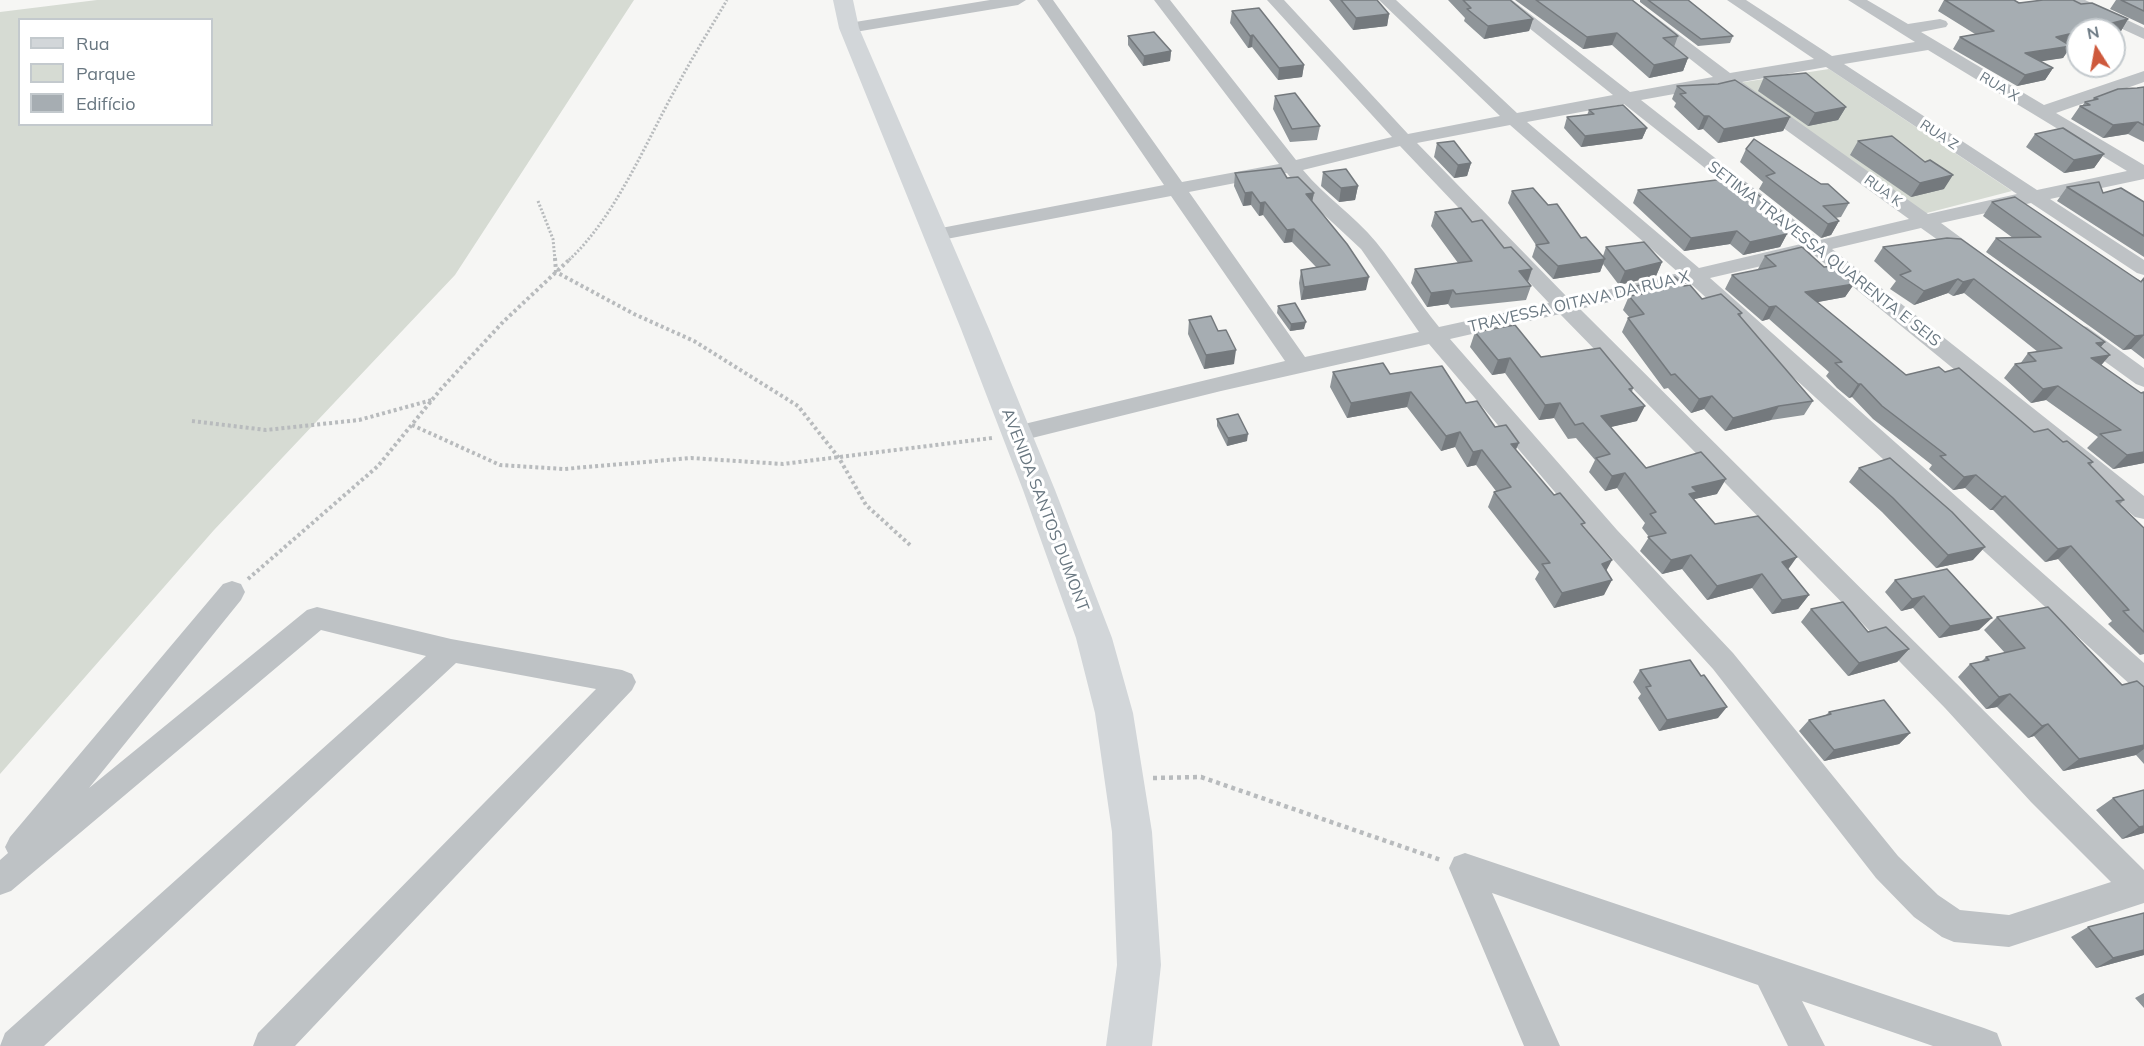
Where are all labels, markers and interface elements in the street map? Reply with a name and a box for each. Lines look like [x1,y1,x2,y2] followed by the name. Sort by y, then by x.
[18,18,213,126] legend
[2066,18,2126,78] north arrow
[2085,21,2101,43] text: N
[76,32,110,55] text: Rua
[76,62,135,85] text: Parque
[1976,69,2022,105] street label: RUA X
[76,92,135,115] text: Edifício
[1917,116,1961,154] street label: RUA Z
[1704,157,1944,351] street label: SETIMA TRAVESSA QUARENTA E SEIS
[1861,172,1905,210] street label: RUA K
[1467,267,1691,337] street label: TRAVESSA OITAVA DA RUA X
[997,406,1093,614] street label: AVENIDA SANTOS DUMONT

